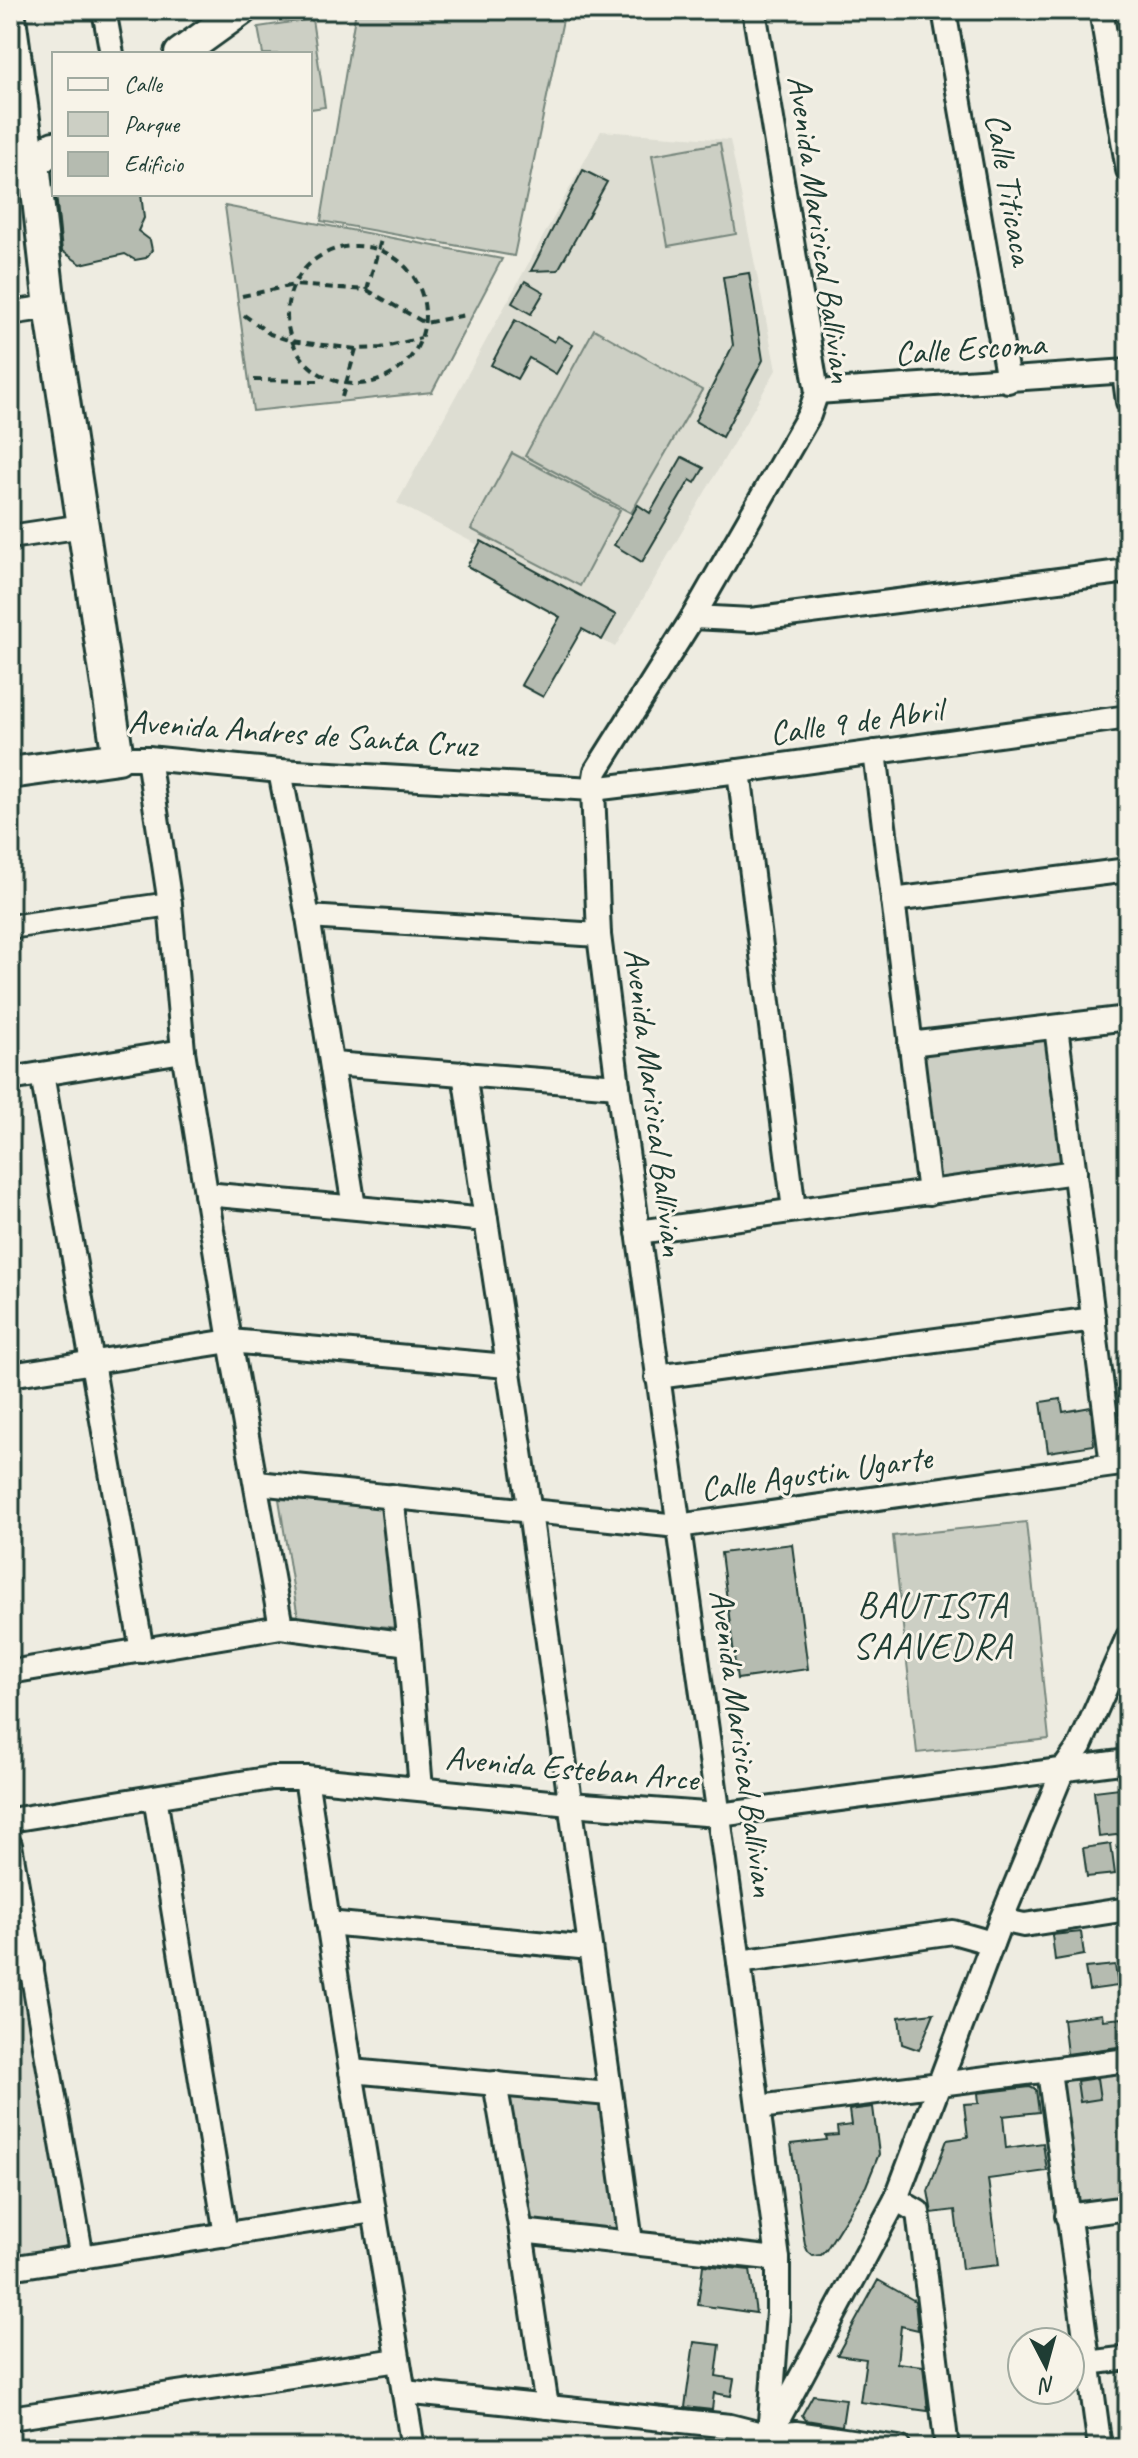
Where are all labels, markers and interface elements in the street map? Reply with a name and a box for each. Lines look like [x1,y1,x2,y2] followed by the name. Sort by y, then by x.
[52,52,312,196] legend
[124,69,164,99] text: Calle
[778,73,864,386] street label: Avenida Marisical Ballivian
[124,109,181,139] text: Parque
[976,110,1045,271] street label: Calle Titicaca
[124,149,185,179] text: Edificio
[893,321,1049,375] street label: Calle Escoma
[767,687,951,754] street label: Calle 9 de Abril
[127,699,481,767] street label: Avenida Andres de Santa Cruz
[615,946,695,1259] street label: Avenida Marisical Ballivian
[698,1435,936,1511] street label: Calle Agustin Ugarte
[852,1582,1014,1669] district label: BAUTISTA SAAVEDRA
[700,1587,786,1900] street label: Avenida Marisical Ballivian
[444,1736,702,1801] street label: Avenida Esteban Arce
[1006,2326,1086,2406] north arrow
[1036,2370,1056,2400] text: N

